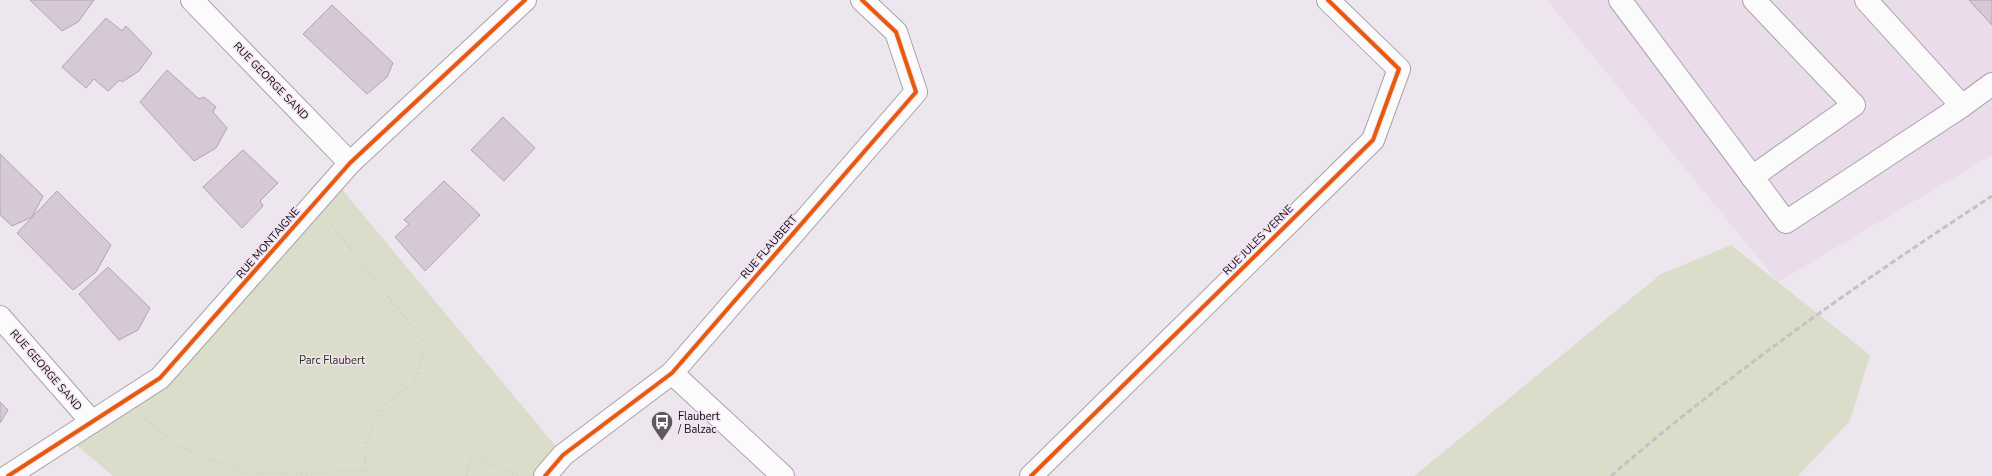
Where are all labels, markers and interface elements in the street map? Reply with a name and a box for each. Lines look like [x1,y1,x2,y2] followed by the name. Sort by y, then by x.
[230,39,312,123] street label: RUE GEORGE SAND
[1219,201,1297,279] street label: RUE JULES VERNE
[233,204,303,282] street label: RUE MONTAIGNE
[737,212,801,282] street label: RUE FLAUBERT
[7,326,85,414] street label: RUE GEORGE SAND
[299,353,365,368] park label: Parc Flaubert
[649,409,675,442] bus stop icon: Flaubert / Balzac
[677,409,720,437] place label: Flaubert / Balzac

